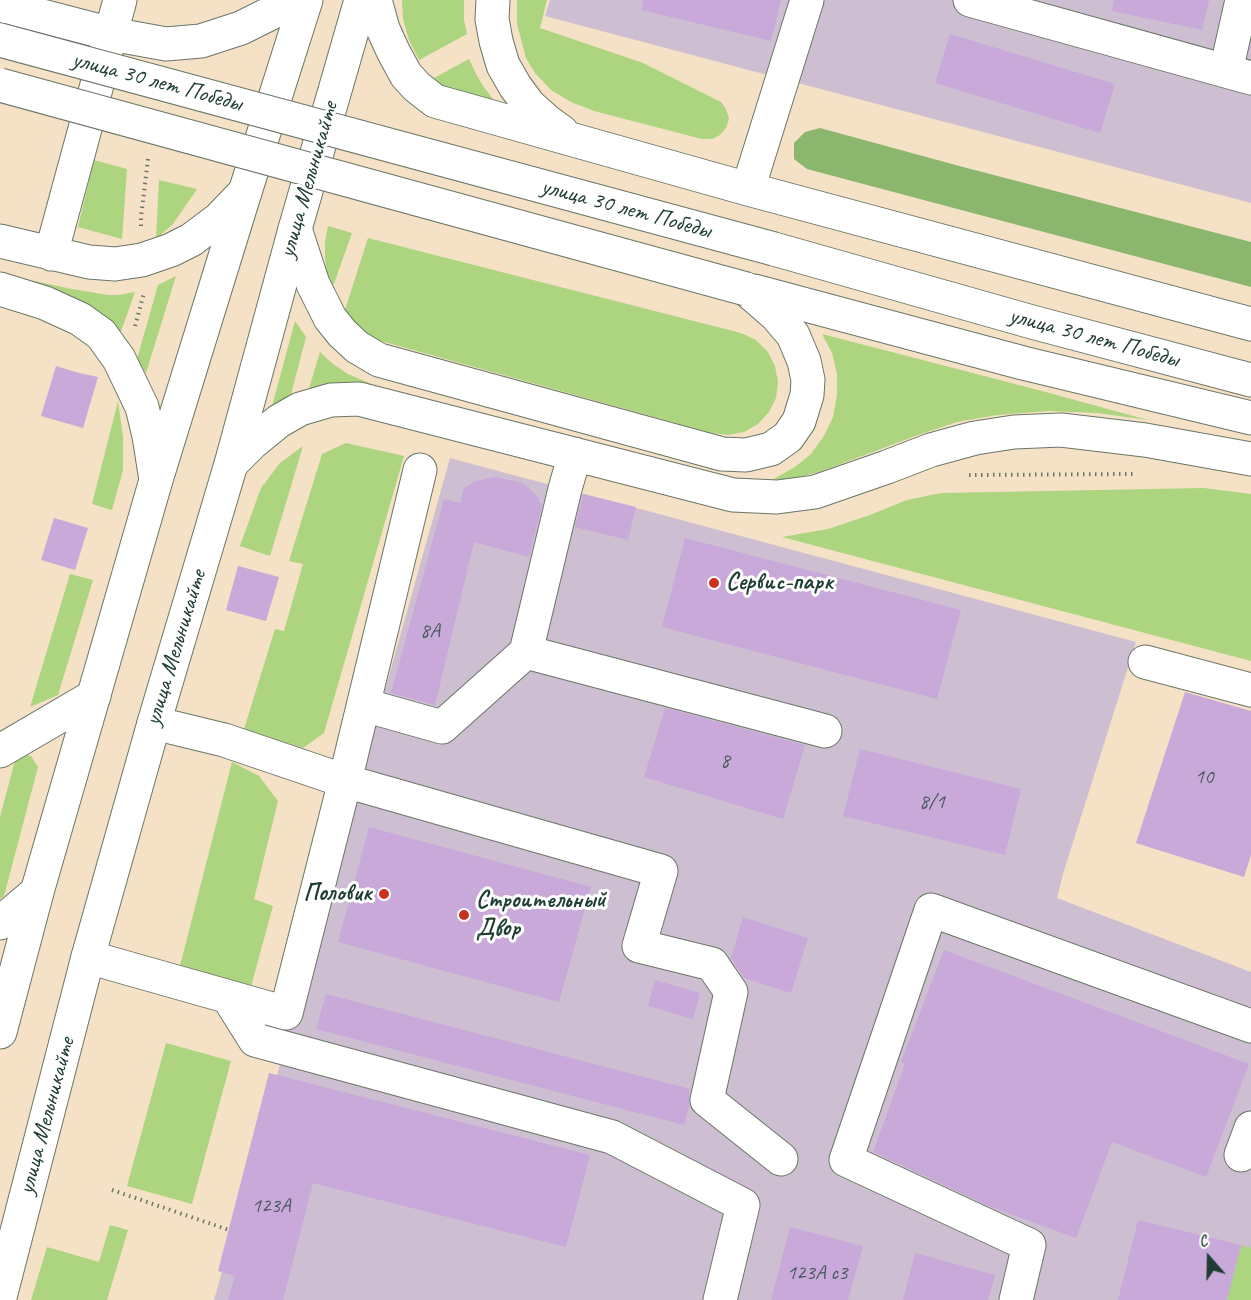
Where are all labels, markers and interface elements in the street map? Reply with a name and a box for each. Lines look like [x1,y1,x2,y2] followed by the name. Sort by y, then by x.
[69,45,245,119] street label: улица 30 лет Победы
[273,99,345,261] street label: улица Мельникайте
[538,172,714,246] street label: улица 30 лет Победы
[1006,301,1182,375] street label: улица 30 лет Победы
[139,567,213,729] street label: улица Мельникайте
[726,569,833,597] place label: Сервис-парк
[707,576,721,590] marker: Сервис-парк
[420,618,440,644] house number: 8А
[720,748,730,774] house number: 8
[1195,764,1213,790] house number: 10
[919,789,945,815] house number: 8/1
[304,880,372,908] place label: Половик
[377,887,391,901] marker: Половик
[476,887,606,943] place label: Строительный Двор
[457,908,471,922] marker: Строительный Двор
[12,1035,82,1197] street label: улица Мельникайте
[252,1193,290,1219] house number: 123А
[1179,1228,1239,1288] north arrow
[1196,1230,1210,1252] text: С
[787,1260,847,1286] house number: 123А с3

